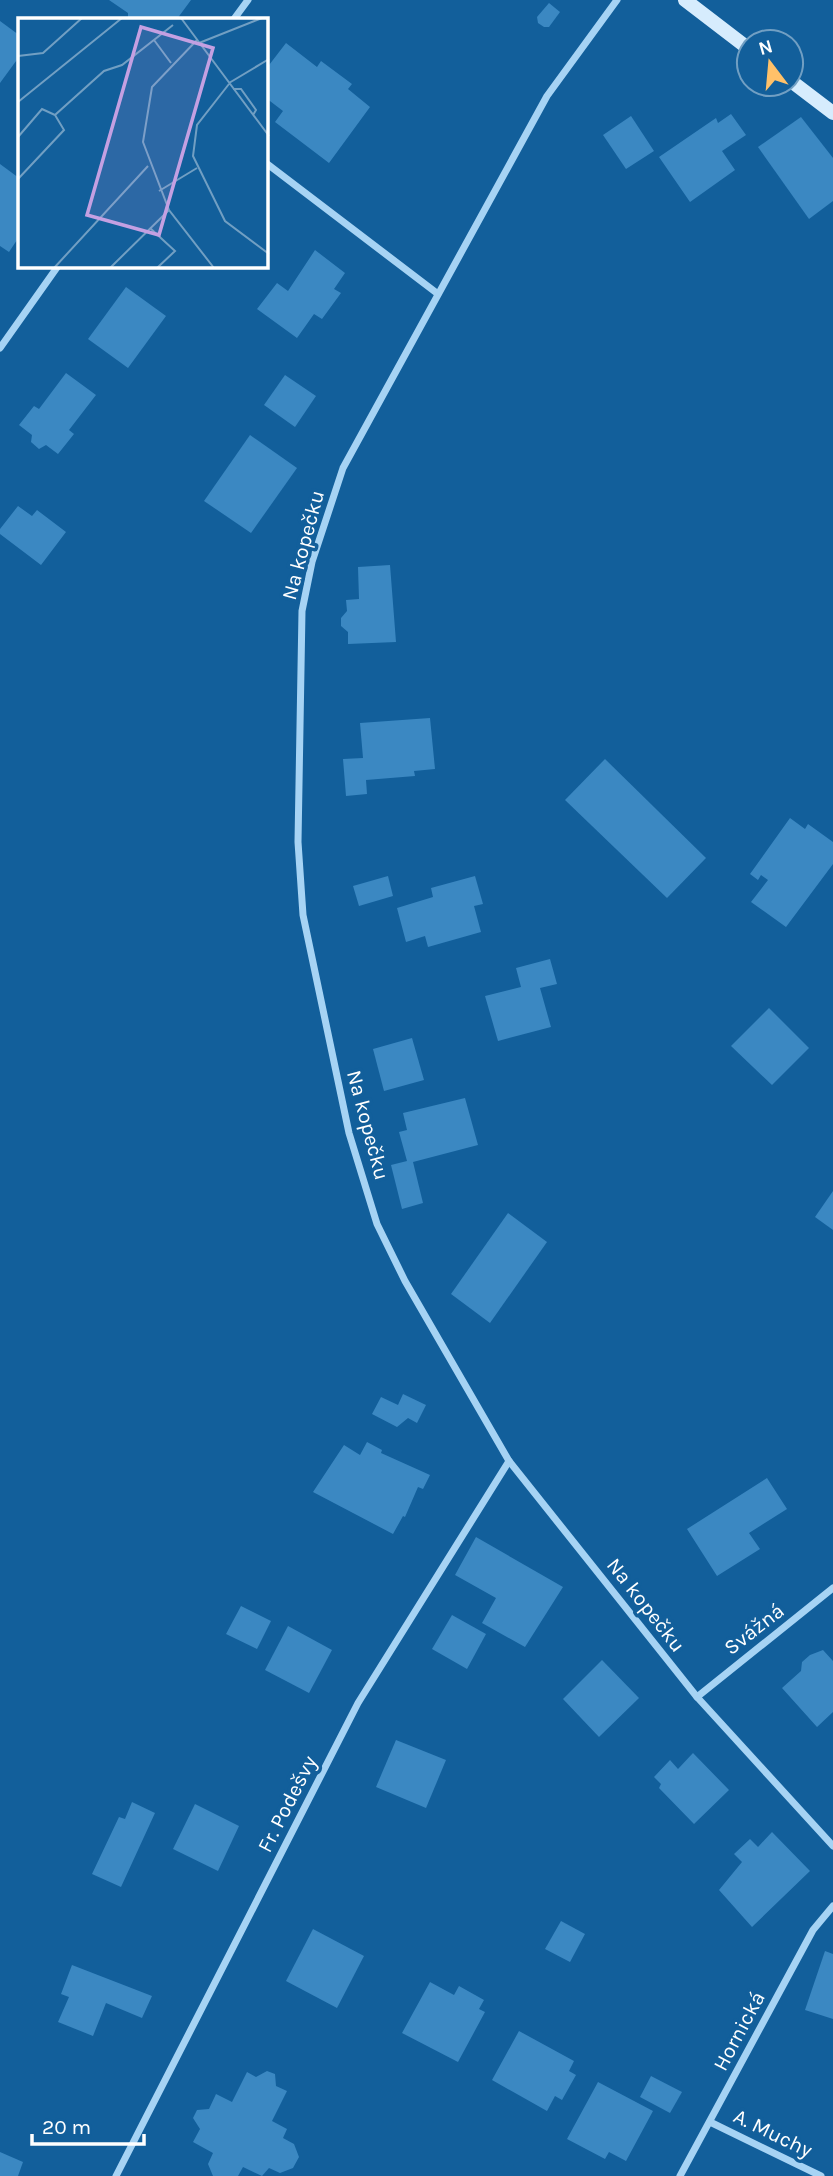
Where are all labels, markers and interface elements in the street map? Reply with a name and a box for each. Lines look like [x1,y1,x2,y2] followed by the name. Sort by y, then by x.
[18,18,268,268] inset map
[735,28,805,98] north arrow
[756,35,775,60] text: N
[277,487,329,603] street label: Na kopečku
[342,1067,394,1183] street label: Na kopečku
[602,1553,690,1657] street label: Na kopečku
[719,1598,789,1660] street label: Svážná
[252,1752,322,1856] street label: Fr. Podešvy
[708,1987,770,2075] street label: Hornická
[32,2102,144,2146] scale bar
[730,2104,816,2162] street label: A. Muchy
[42,2115,91,2139] text: 20 m

